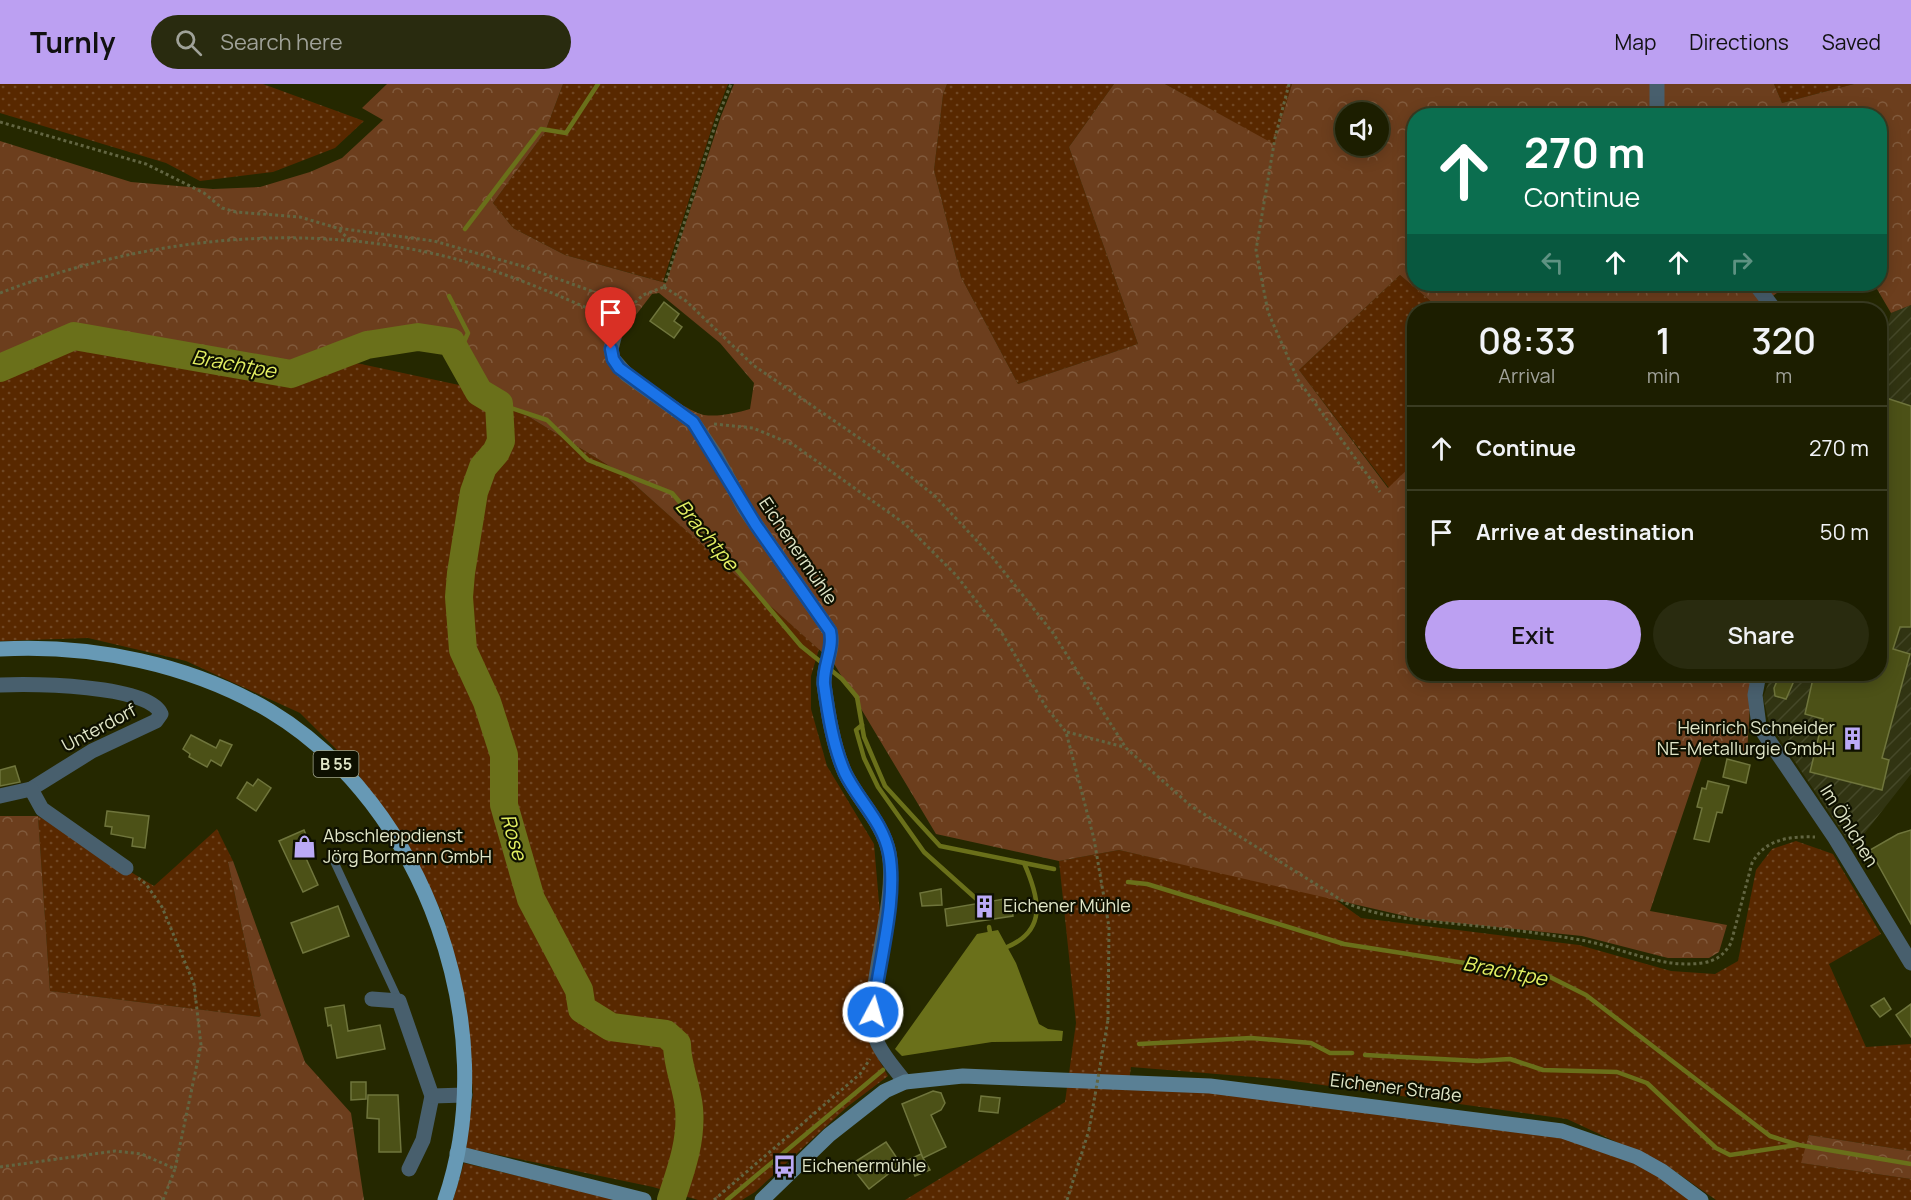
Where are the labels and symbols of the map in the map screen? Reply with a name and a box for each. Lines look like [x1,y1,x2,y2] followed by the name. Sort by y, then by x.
[585,287,636,349] pin
[190,343,279,384] water label: Brachtpe
[754,492,844,609] street label: Eichenermühle
[670,494,746,577] water label: Brachtpe
[57,697,141,757] street label: Unterdorf
[1657,715,1836,760] place label: Heinrich Schneider NE-Metallurgie GmbH
[1840,725,1866,751] building icon: Heinrich Schneider NE-Metallurgie GmbH
[314,751,358,777] road number: B 55
[1815,780,1885,871] street label: Im Öhlchen
[495,811,534,864] water label: Rose
[323,823,492,868] place label: Abschleppdienst Jörg Bormann GmbH
[292,833,318,859] shop icon: Abschleppdienst Jörg Bormann GmbH
[972,893,998,919] building icon: Eichener Mühle
[1003,893,1131,917] place label: Eichener Mühle
[1461,949,1551,992] water label: Brachtpe
[841,980,905,1044] position arrow
[1329,1067,1463,1107] street label: Eichener Straße
[771,1153,797,1179] bus stop icon: Eichenermühle
[802,1153,926,1177] place label: Eichenermühle

